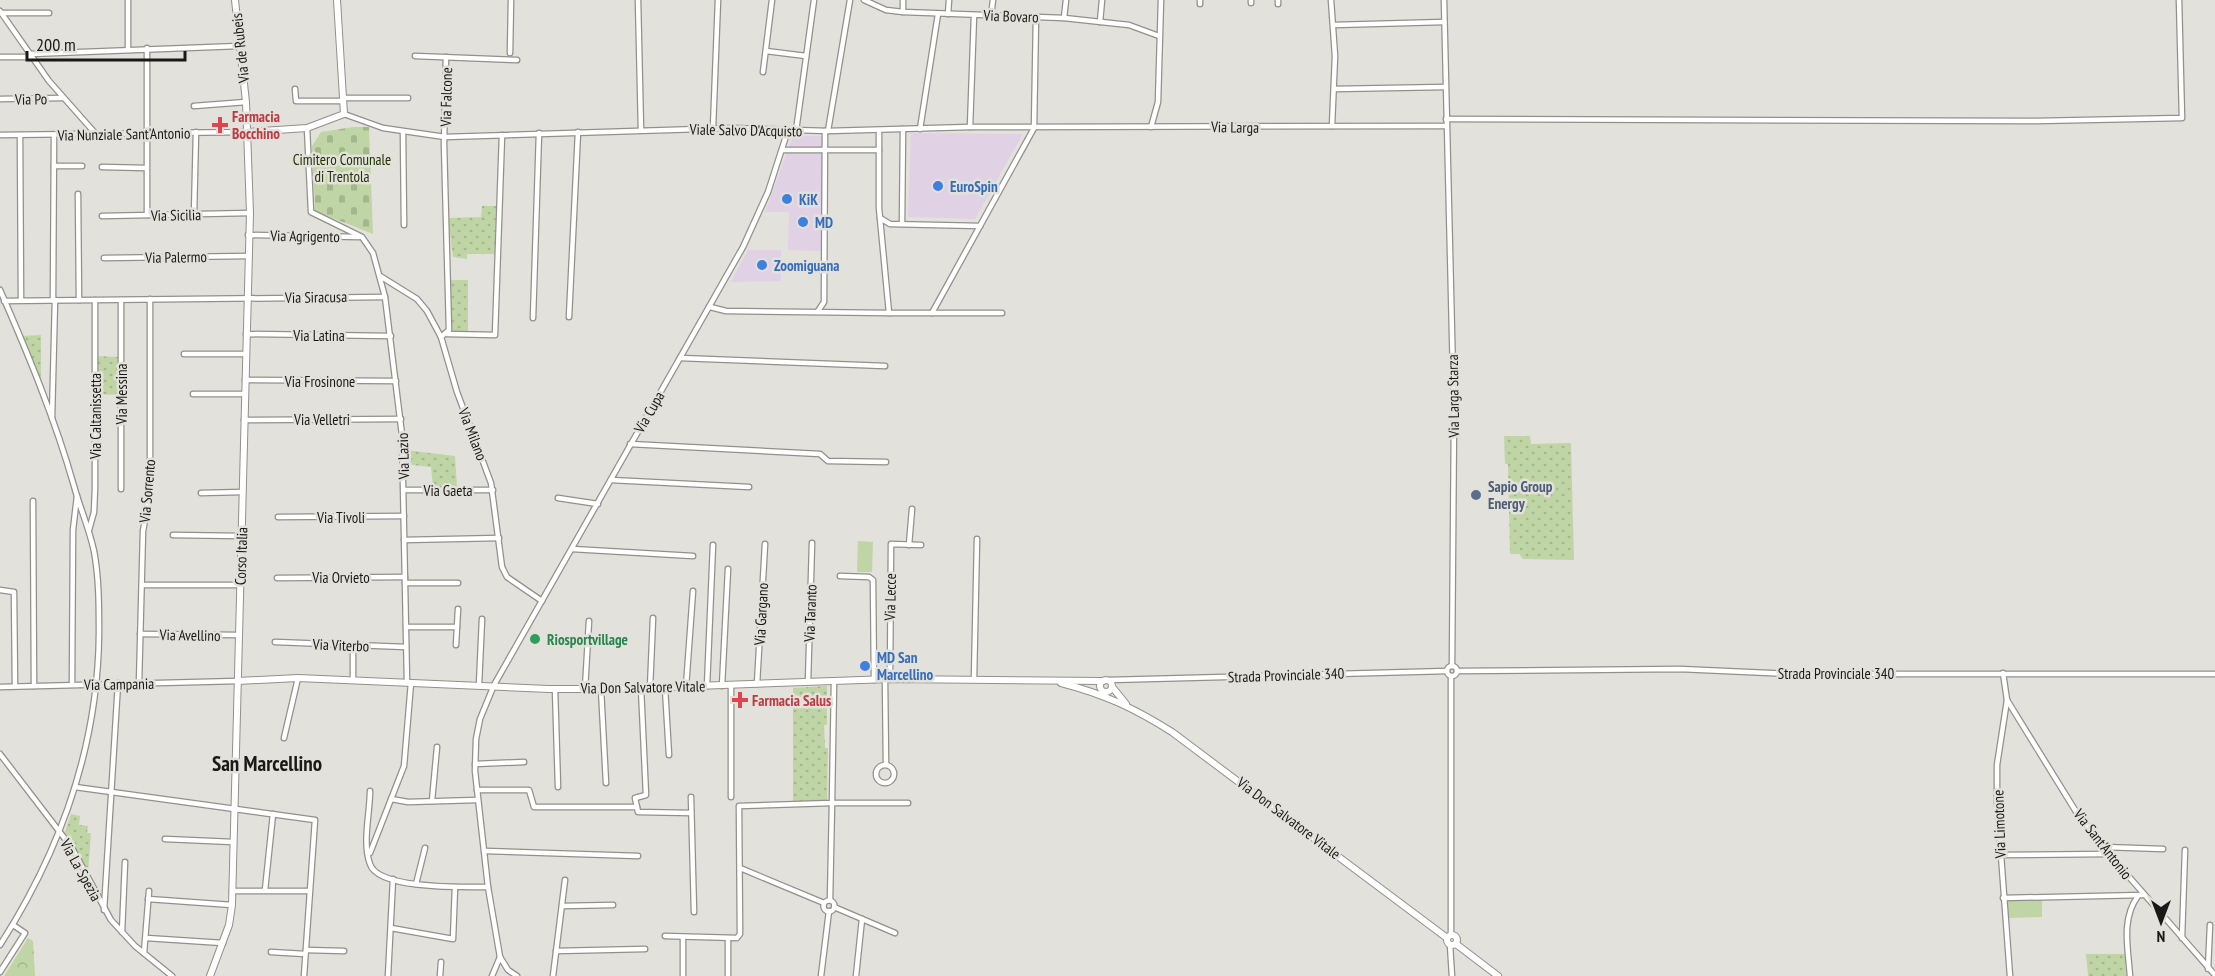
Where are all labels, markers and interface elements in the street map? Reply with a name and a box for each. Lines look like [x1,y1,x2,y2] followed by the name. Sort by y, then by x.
[982,6,1039,26] street label: Via Bovaro
[227,12,253,85] street label: Via de Rubeis
[27,24,184,62] scale bar
[36,33,76,56] text: 200 m
[436,67,456,128] street label: Via Falcone
[14,89,47,109] street label: Via Po
[232,107,280,143] place label: Farmacia Bocchino
[1210,117,1259,137] street label: Via Larga
[213,118,227,132] marker: Farmacia Bocchino
[688,119,803,140] street label: Viale Salvo D'Acquisto
[56,123,191,145] street label: Via Nunziale Sant'Antonio
[293,150,391,186] park label: Cimitero Comunale di Trentola
[950,177,998,196] place label: EuroSpin
[931,179,945,193] marker: EuroSpin
[799,190,818,209] place label: KiK
[780,192,794,206] marker: KiK
[150,205,201,225] street label: Via Sicilia
[815,213,833,232] place label: MD
[796,215,810,229] marker: MD
[269,226,340,246] street label: Via Agrigento
[144,247,207,267] street label: Via Palermo
[774,256,839,275] place label: Zoomiguana
[755,258,769,272] marker: Zoomiguana
[284,287,347,307] street label: Via Siracusa
[292,326,345,345] street label: Via Latina
[1443,354,1463,439] street label: Via Larga Starza
[112,363,131,426] street label: Via Messina
[284,372,355,391] street label: Via Frosinone
[86,373,105,460] street label: Via Caltanissetta
[629,388,669,437] street label: Via Cupa
[454,404,492,463] street label: Via Milano
[293,410,350,429] street label: Via Velletri
[393,432,413,481] street label: Via Lazio
[135,458,159,525] street label: Via Sorrento
[1488,477,1553,513] place label: Sapio Group Energy
[422,481,473,500] street label: Via Gaeta
[1469,488,1483,502] marker: Sapio Group Energy
[316,508,365,527] street label: Via Tivoli
[230,527,252,585] street label: Corso Italia
[311,568,370,587] street label: Via Orvieto
[880,573,900,622] street label: Via Lecce
[750,582,772,647] street label: Via Gargano
[799,584,820,643] street label: Via Taranto
[158,625,221,645] street label: Via Avellino
[547,630,628,649] place label: Riosportvillage
[528,632,542,646] marker: Riosportvillage
[311,634,370,655] street label: Via Viterbo
[877,648,933,684] place label: MD San Marcellino
[858,659,872,673] marker: MD San Marcellino
[1227,663,1345,687] street label: Strada Provinciale 340
[1778,664,1894,683] street label: Strada Provinciale 340
[83,674,154,694] street label: Via Campania
[579,676,706,698] street label: Via Don Salvatore Vitale
[752,691,831,710] place label: Farmacia Salus
[733,693,747,707] marker: Farmacia Salus
[212,750,322,777] district label: San Marcellino
[1233,772,1345,863] street label: Via Don Salvatore Vitale
[1988,790,2010,859] street label: Via Limotone
[2069,804,2136,883] street label: Via Sant'Antonio
[56,835,106,904] street label: Via La Spezia
[2131,892,2191,952] north arrow
[2157,927,2165,947] text: N

